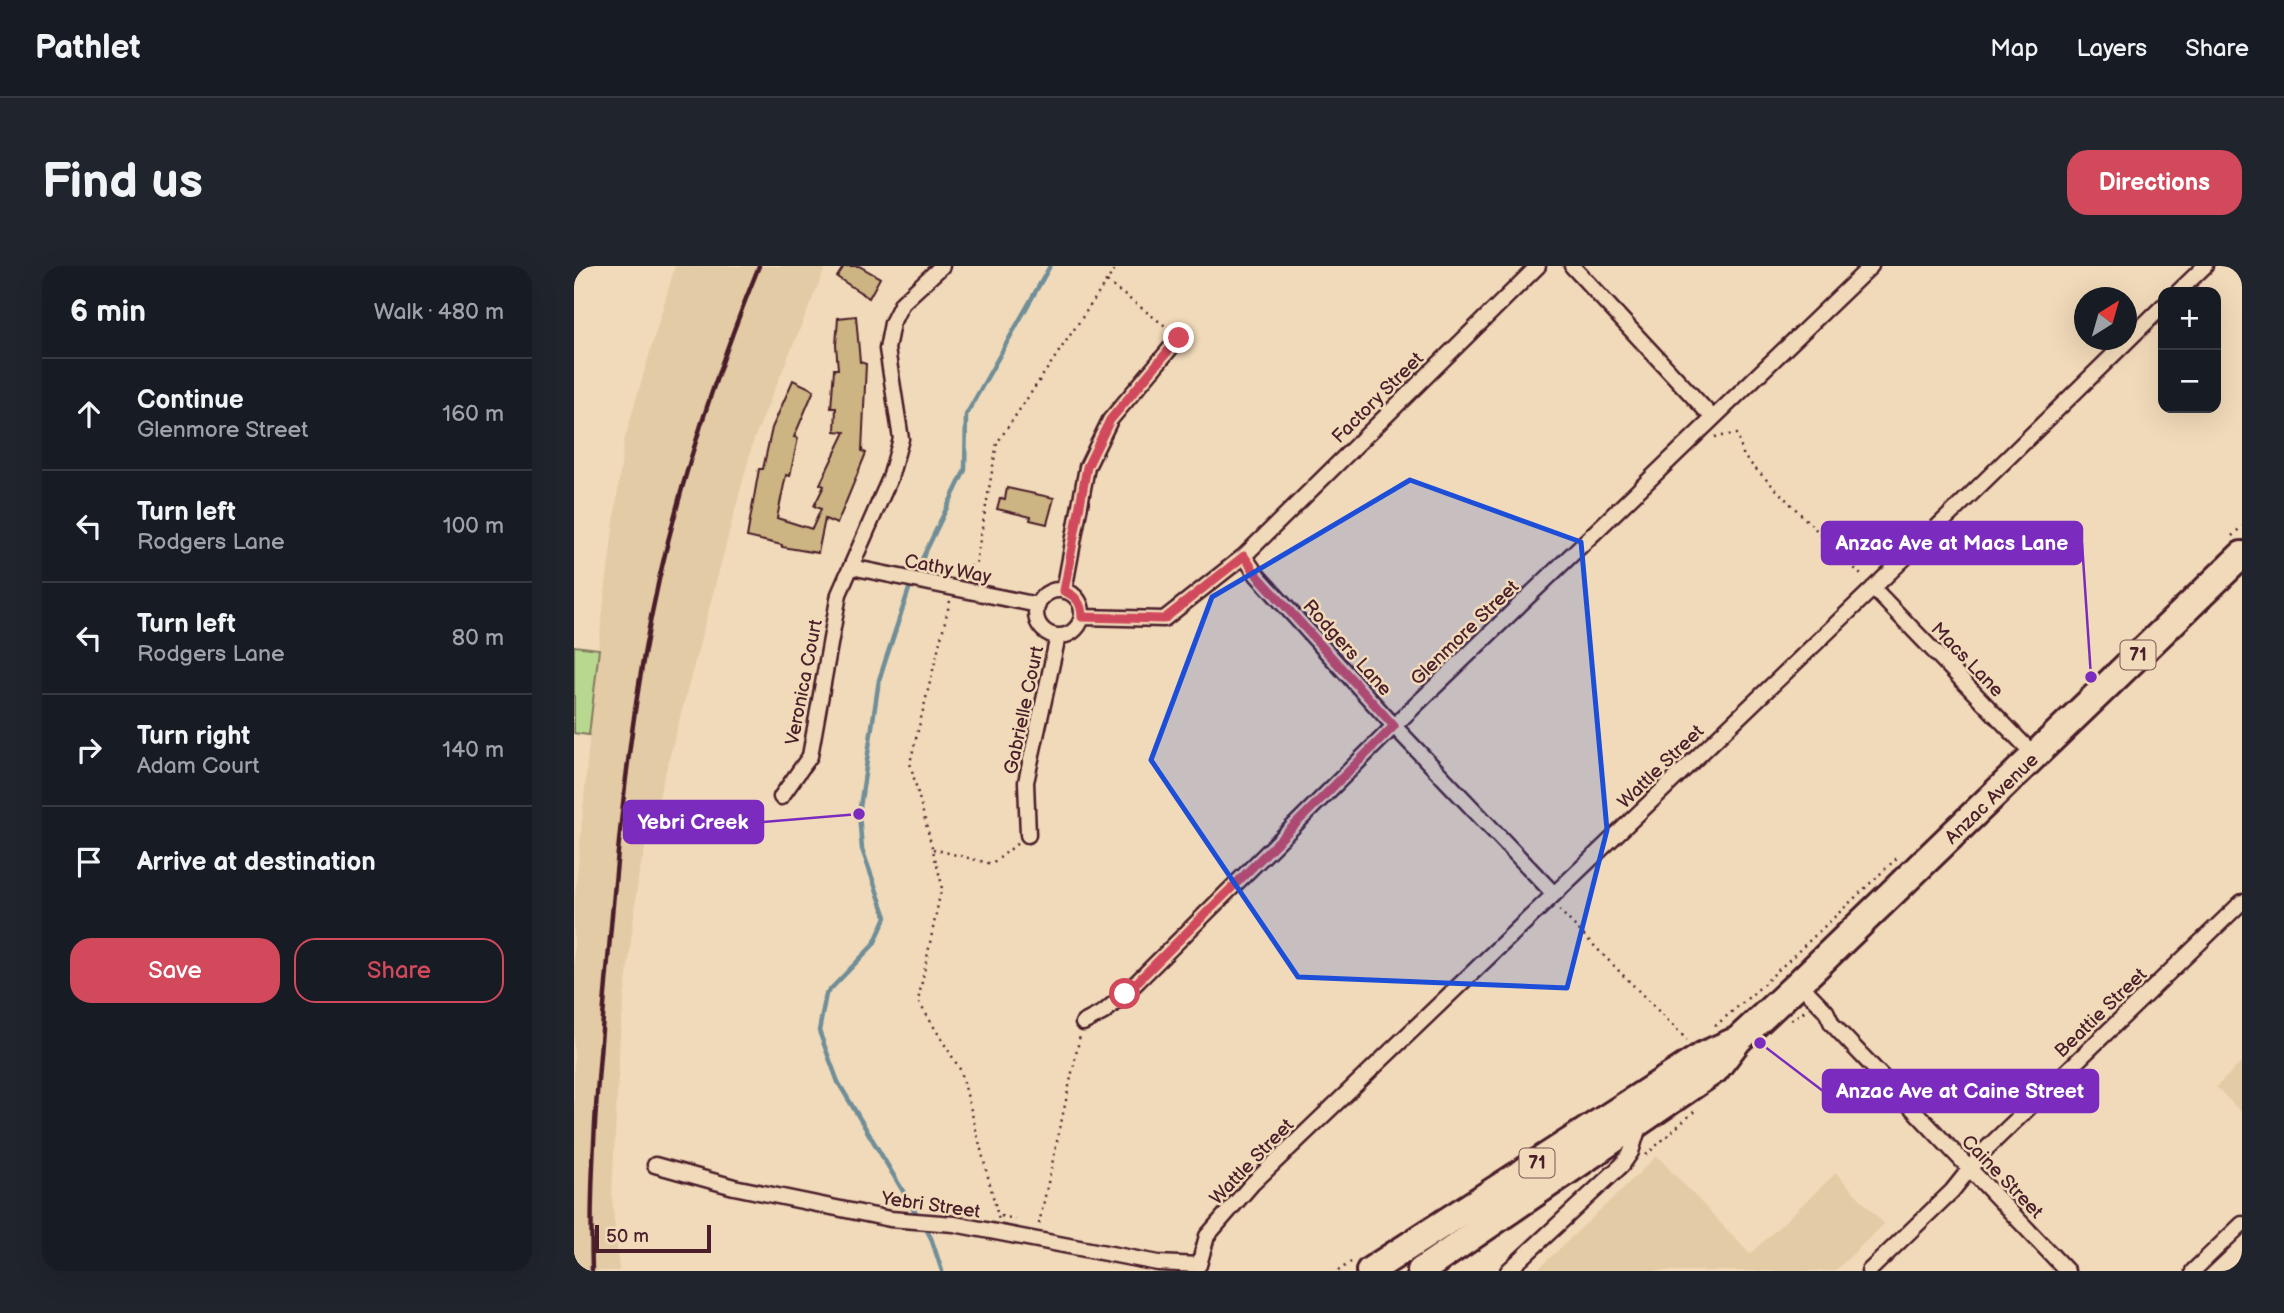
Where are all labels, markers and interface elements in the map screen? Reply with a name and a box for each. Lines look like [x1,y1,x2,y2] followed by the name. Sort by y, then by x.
[35,28,140,68] text: Pathlet
[1990,34,2038,63] text: Map
[2076,34,2147,63] text: Layers
[2185,34,2249,63] text: Share
[2067,150,2242,215] button: Directions
[42,153,203,212] text: Find us
[2074,287,2137,350] north arrow
[2158,287,2221,413] map controls
[2158,287,2221,350] button: +
[70,294,146,330] text: 6 min
[374,298,504,326] text: Walk · 480 m
[1163,322,1194,353] route end
[1328,347,1429,449] street label: Factory Street
[2158,350,2221,413] button: −
[137,385,244,416] text: Continue
[70,395,108,433] icon: ahead
[442,400,504,428] text: 160 m
[137,416,308,444] text: Glenmore Street
[137,497,236,528] text: Turn left
[70,507,108,545] icon: left
[443,512,504,540] text: 100 m
[1822,522,2082,564] callout: Anzac Ave at Macs Lane
[137,528,285,556] text: Rodgers Lane
[1835,531,2068,556] text: Anzac Ave at Macs Lane
[902,550,993,589] street label: Cathy Way
[1406,576,1524,691] street label: Glenmore Street
[1298,595,1396,701] street label: Rodgers Lane
[137,609,236,640] text: Turn left
[781,617,828,747] street label: Veronica Court
[1926,618,2008,702] street label: Macs Lane
[70,619,108,657] icon: left
[452,624,504,652] text: 80 m
[137,640,285,668] text: Rodgers Lane
[2120,640,2156,670] road number: 71
[1000,644,1049,777] street label: Gabrielle Court
[1613,720,1709,814] street label: Wattle Street
[137,721,250,752] text: Turn right
[70,731,108,769] icon: right
[442,736,504,764] text: 140 m
[1941,749,2044,849] street label: Anzac Avenue
[137,752,260,780] text: Adam Court
[624,801,763,843] callout: Yebri Creek
[638,810,748,835] text: Yebri Creek
[70,843,108,881] icon: arrive
[137,847,376,878] text: Arrive at destination
[70,938,280,1003] button: Save
[294,938,504,1003] button: Share
[2050,963,2152,1063] street label: Beattie Street
[1109,978,1140,1009] route start
[1823,1070,2098,1112] callout: Anzac Ave at Caine Street
[1835,1079,2084,1104] text: Anzac Ave at Caine Street
[1205,1114,1299,1210] street label: Wattle Street
[1956,1130,2048,1224] street label: Caine Street
[1520,1148,1555,1178] road number: 71
[879,1187,982,1224] street label: Yebri Street
[595,1222,710,1254] scale bar
[606,1225,649,1248] text: 50 m

